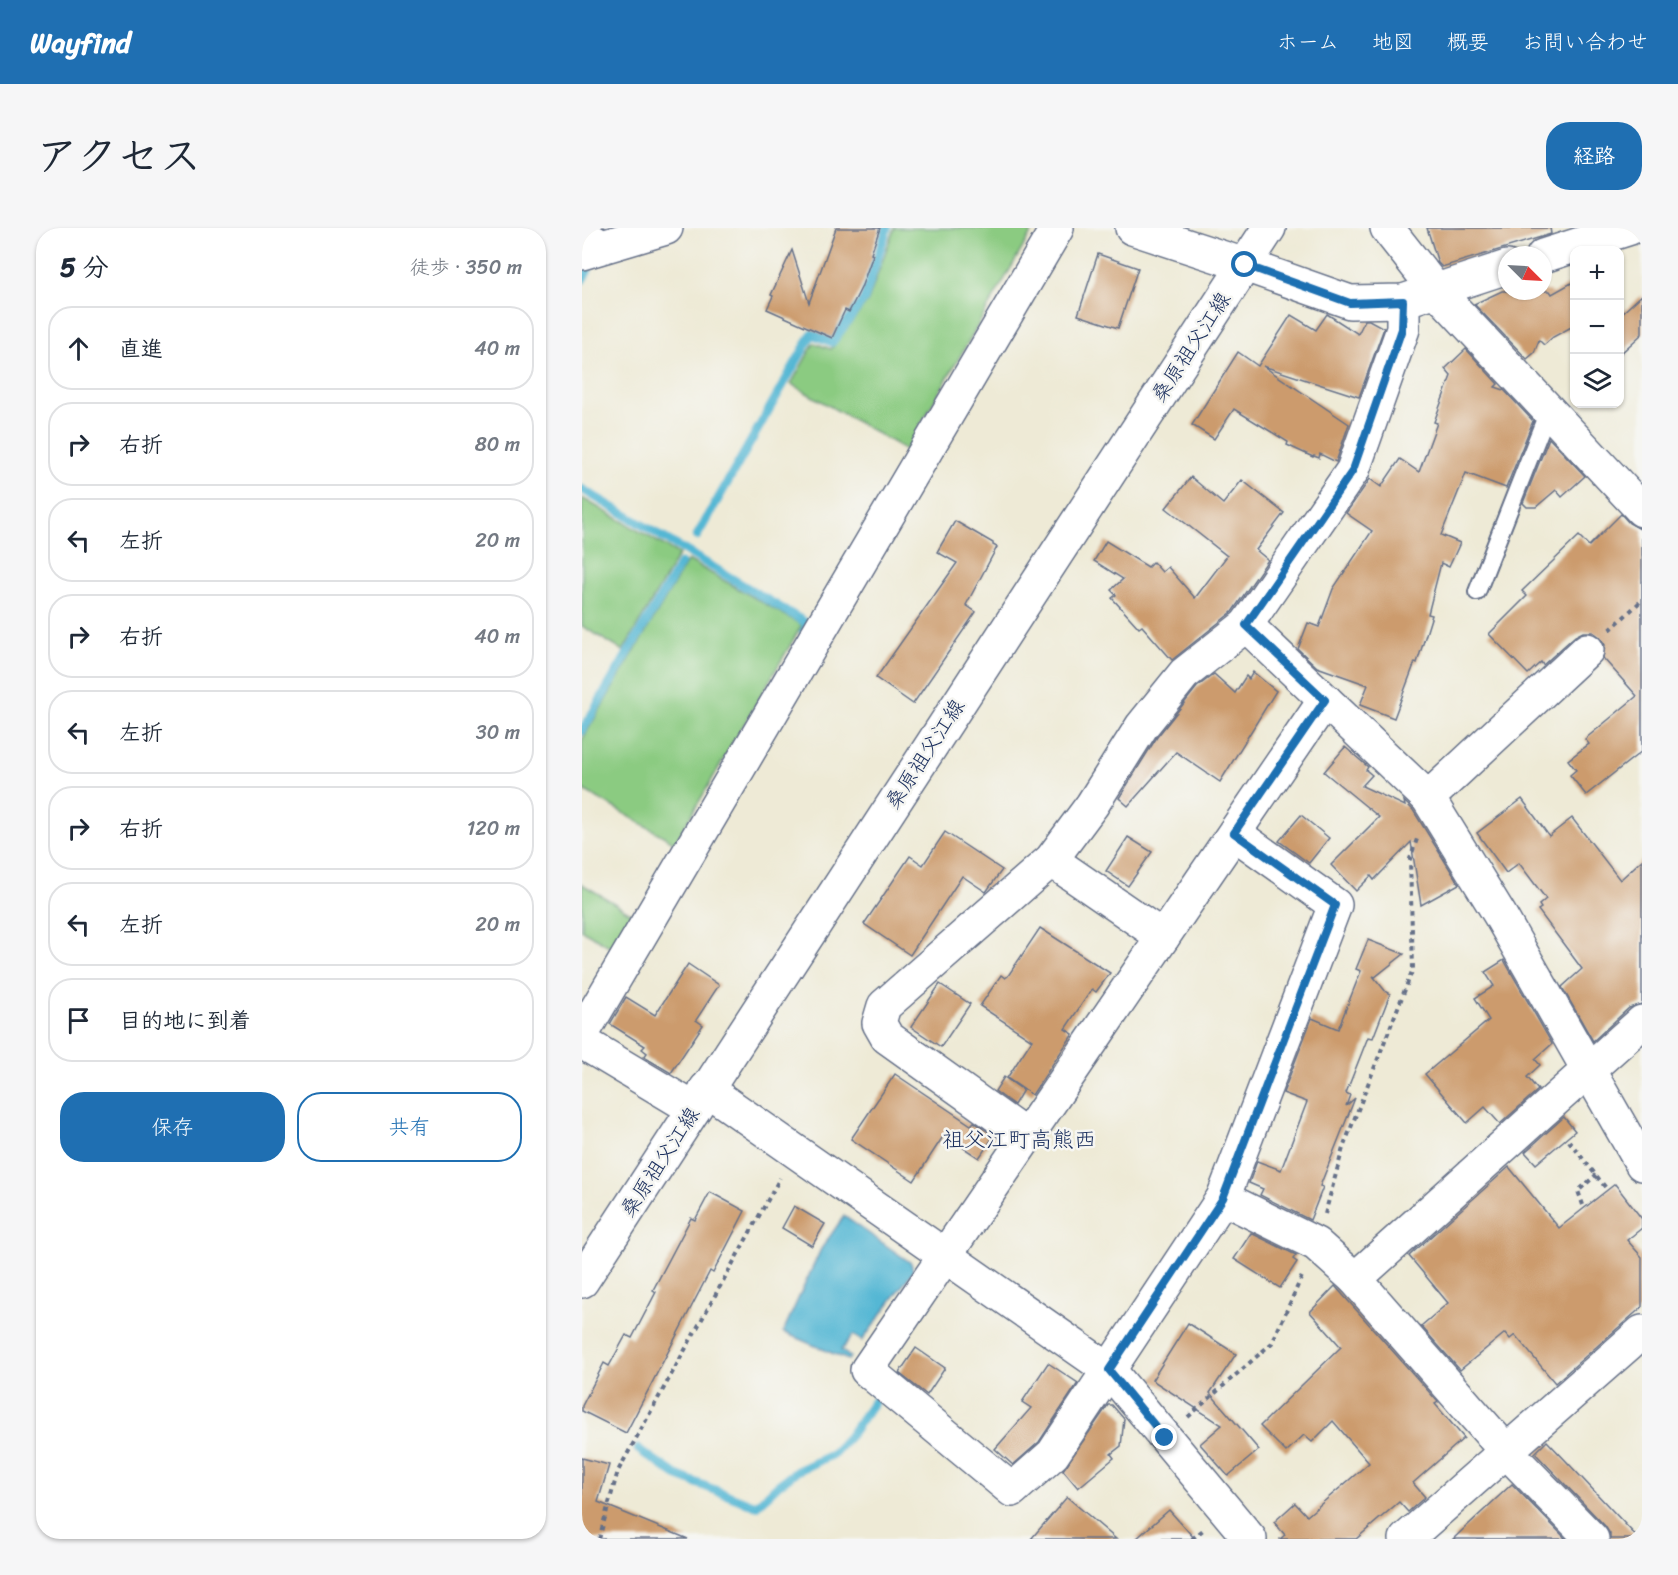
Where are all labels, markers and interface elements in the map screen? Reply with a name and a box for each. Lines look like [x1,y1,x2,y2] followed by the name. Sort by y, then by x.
[30,18,131,67] text: Wayfind
[1277,23,1339,61] text: ホーム
[1372,23,1414,61] text: 地図
[1447,23,1489,61] text: 概要
[1522,23,1648,61] text: お問い合わせ
[36,119,201,193] text: アクセス
[1546,122,1642,190] button: 経路
[60,244,109,290] text: 5 分
[1498,246,1552,300] north arrow
[1570,246,1624,408] map controls
[1570,246,1624,300] button: +
[410,250,522,285] text: 徒歩 · 350 m
[1231,251,1257,277] route start
[1141,284,1241,410] street label: 桑原祖父江線
[1570,300,1624,354] button: −
[119,329,163,368] text: 直進
[474,331,520,366] text: 40 m
[62,332,95,365] icon: ahead
[1570,354,1624,408] button: layers
[119,425,163,464] text: 右折
[475,427,520,462] text: 80 m
[62,428,95,461] icon: right
[119,521,163,560] text: 左折
[475,523,520,558] text: 20 m
[62,524,95,557] icon: left
[119,617,163,656] text: 右折
[474,619,520,654] text: 40 m
[62,620,95,653] icon: right
[875,691,975,817] street label: 桑原祖父江線
[119,713,163,752] text: 左折
[476,715,520,750] text: 30 m
[62,716,95,749] icon: left
[119,809,163,848] text: 右折
[467,811,520,846] text: 120 m
[62,812,95,845] icon: right
[119,905,163,944] text: 左折
[475,907,520,942] text: 20 m
[62,908,95,941] icon: left
[119,1001,251,1040] text: 目的地に到着
[62,1004,95,1037] icon: arrive
[60,1092,285,1162] button: 保存
[297,1092,522,1162] button: 共有
[610,1099,710,1225] street label: 桑原祖父江線
[942,1120,1096,1159] district label: 祖父江町高熊西
[1151,1424,1177,1450] route end

